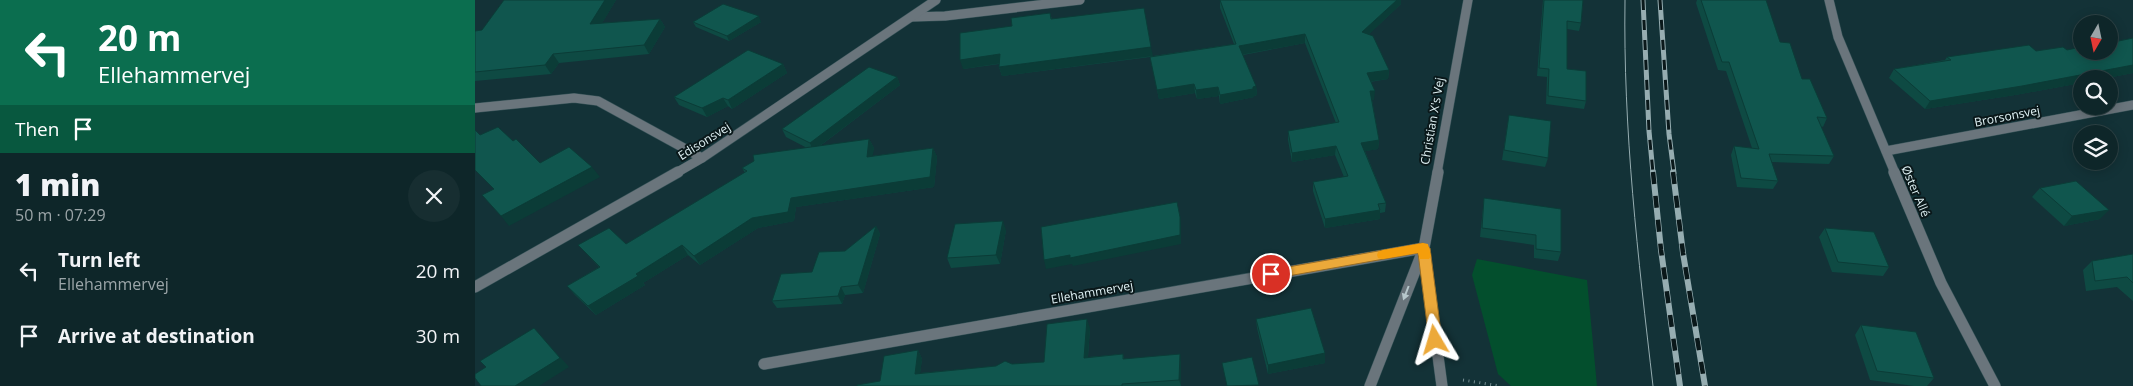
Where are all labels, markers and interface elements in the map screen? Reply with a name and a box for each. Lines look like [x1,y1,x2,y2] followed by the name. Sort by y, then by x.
[98,14,181,61] text: 20 m
[2073,15,2117,60] north arrow
[2073,15,2118,170] map controls
[15,20,80,85] icon: left
[98,59,250,89] text: Ellehammervej
[2073,70,2118,115] button: search
[1416,76,1448,166] street label: Christian X's Vej
[1973,101,2041,131] street label: Brorsonsvej
[69,115,97,143] icon: arrive
[15,116,59,142] text: Then
[675,118,733,164] street label: Edisonsvej
[2073,125,2118,170] button: layers
[1898,163,1935,220] street label: Øster Allé
[15,164,100,205] text: 1 min
[408,170,460,222] button: close
[15,204,106,226] text: 50 m · 07:29
[58,247,140,273] text: Turn left
[1250,253,1292,295] pin
[15,257,43,285] icon: left
[416,258,460,284] text: 20 m
[1257,260,1285,288] icon: arrive
[58,273,169,295] text: Ellehammervej
[1050,276,1134,308] street label: Ellehammervej
[1402,286,1410,301] one-way arrow
[1408,313,1460,365] position arrow
[15,322,43,350] icon: arrive
[58,323,255,349] text: Arrive at destination
[416,323,460,349] text: 30 m

